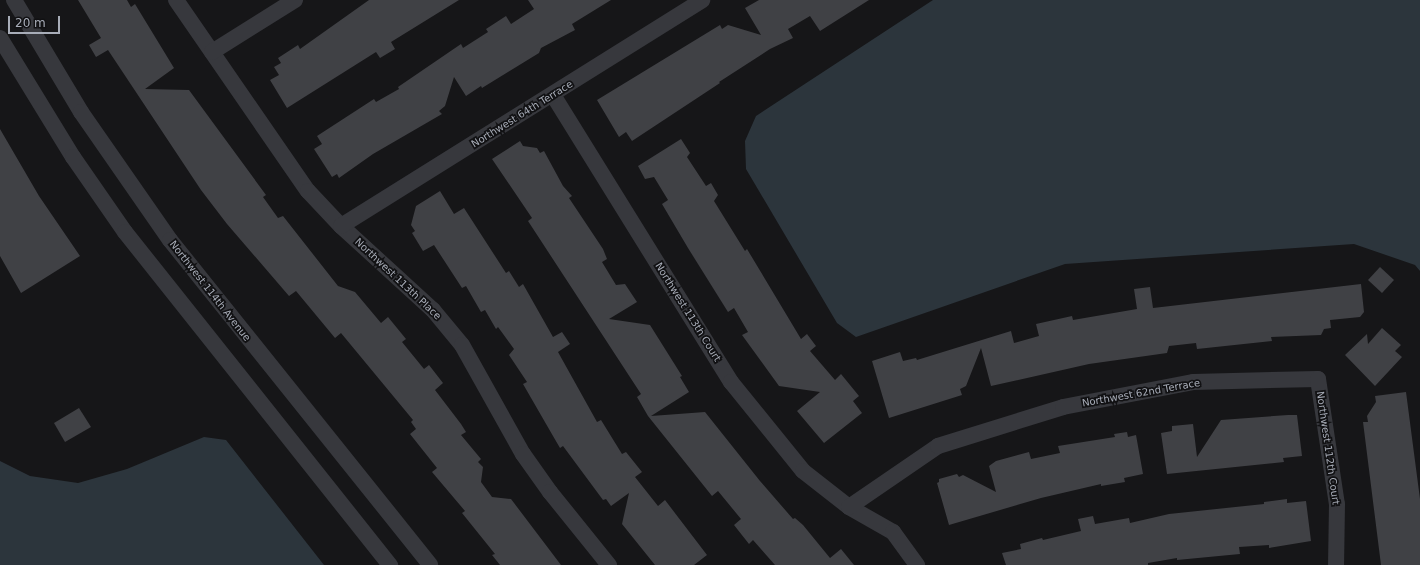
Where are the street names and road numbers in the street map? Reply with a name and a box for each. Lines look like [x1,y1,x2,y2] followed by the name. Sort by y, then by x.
[469,78,575,150] street label: Northwest 64th Terrace
[352,236,444,322] street label: Northwest 113th Place
[167,238,253,344] street label: Northwest 114th Avenue
[653,260,723,364] street label: Northwest 113th Court
[1081,377,1201,409] street label: Northwest 62nd Terrace
[1314,390,1342,506] street label: Northwest 112th Court

